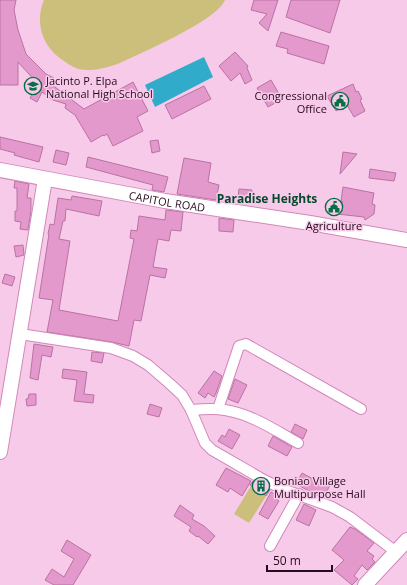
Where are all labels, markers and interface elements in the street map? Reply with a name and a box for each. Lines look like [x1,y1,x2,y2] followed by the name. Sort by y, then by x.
[45,73,153,101] place label: Jacinto P. Elpa National High School
[23,76,43,96] school or university icon: Jacinto P. Elpa National High School
[255,88,327,116] place label: Congressional Office
[330,91,350,111] public building icon: Congressional Office
[128,187,206,215] street label: CAPITOL ROAD
[217,190,317,207] district label: Paradise Heights
[324,197,344,217] public building icon: Agriculture
[306,218,362,233] place label: Agriculture
[274,473,366,501] place label: Boniao Village Multipurpose Hall
[251,476,271,496] building icon: Boniao Village Multipurpose Hall
[267,547,332,573] scale bar
[273,552,301,569] text: 50 m

